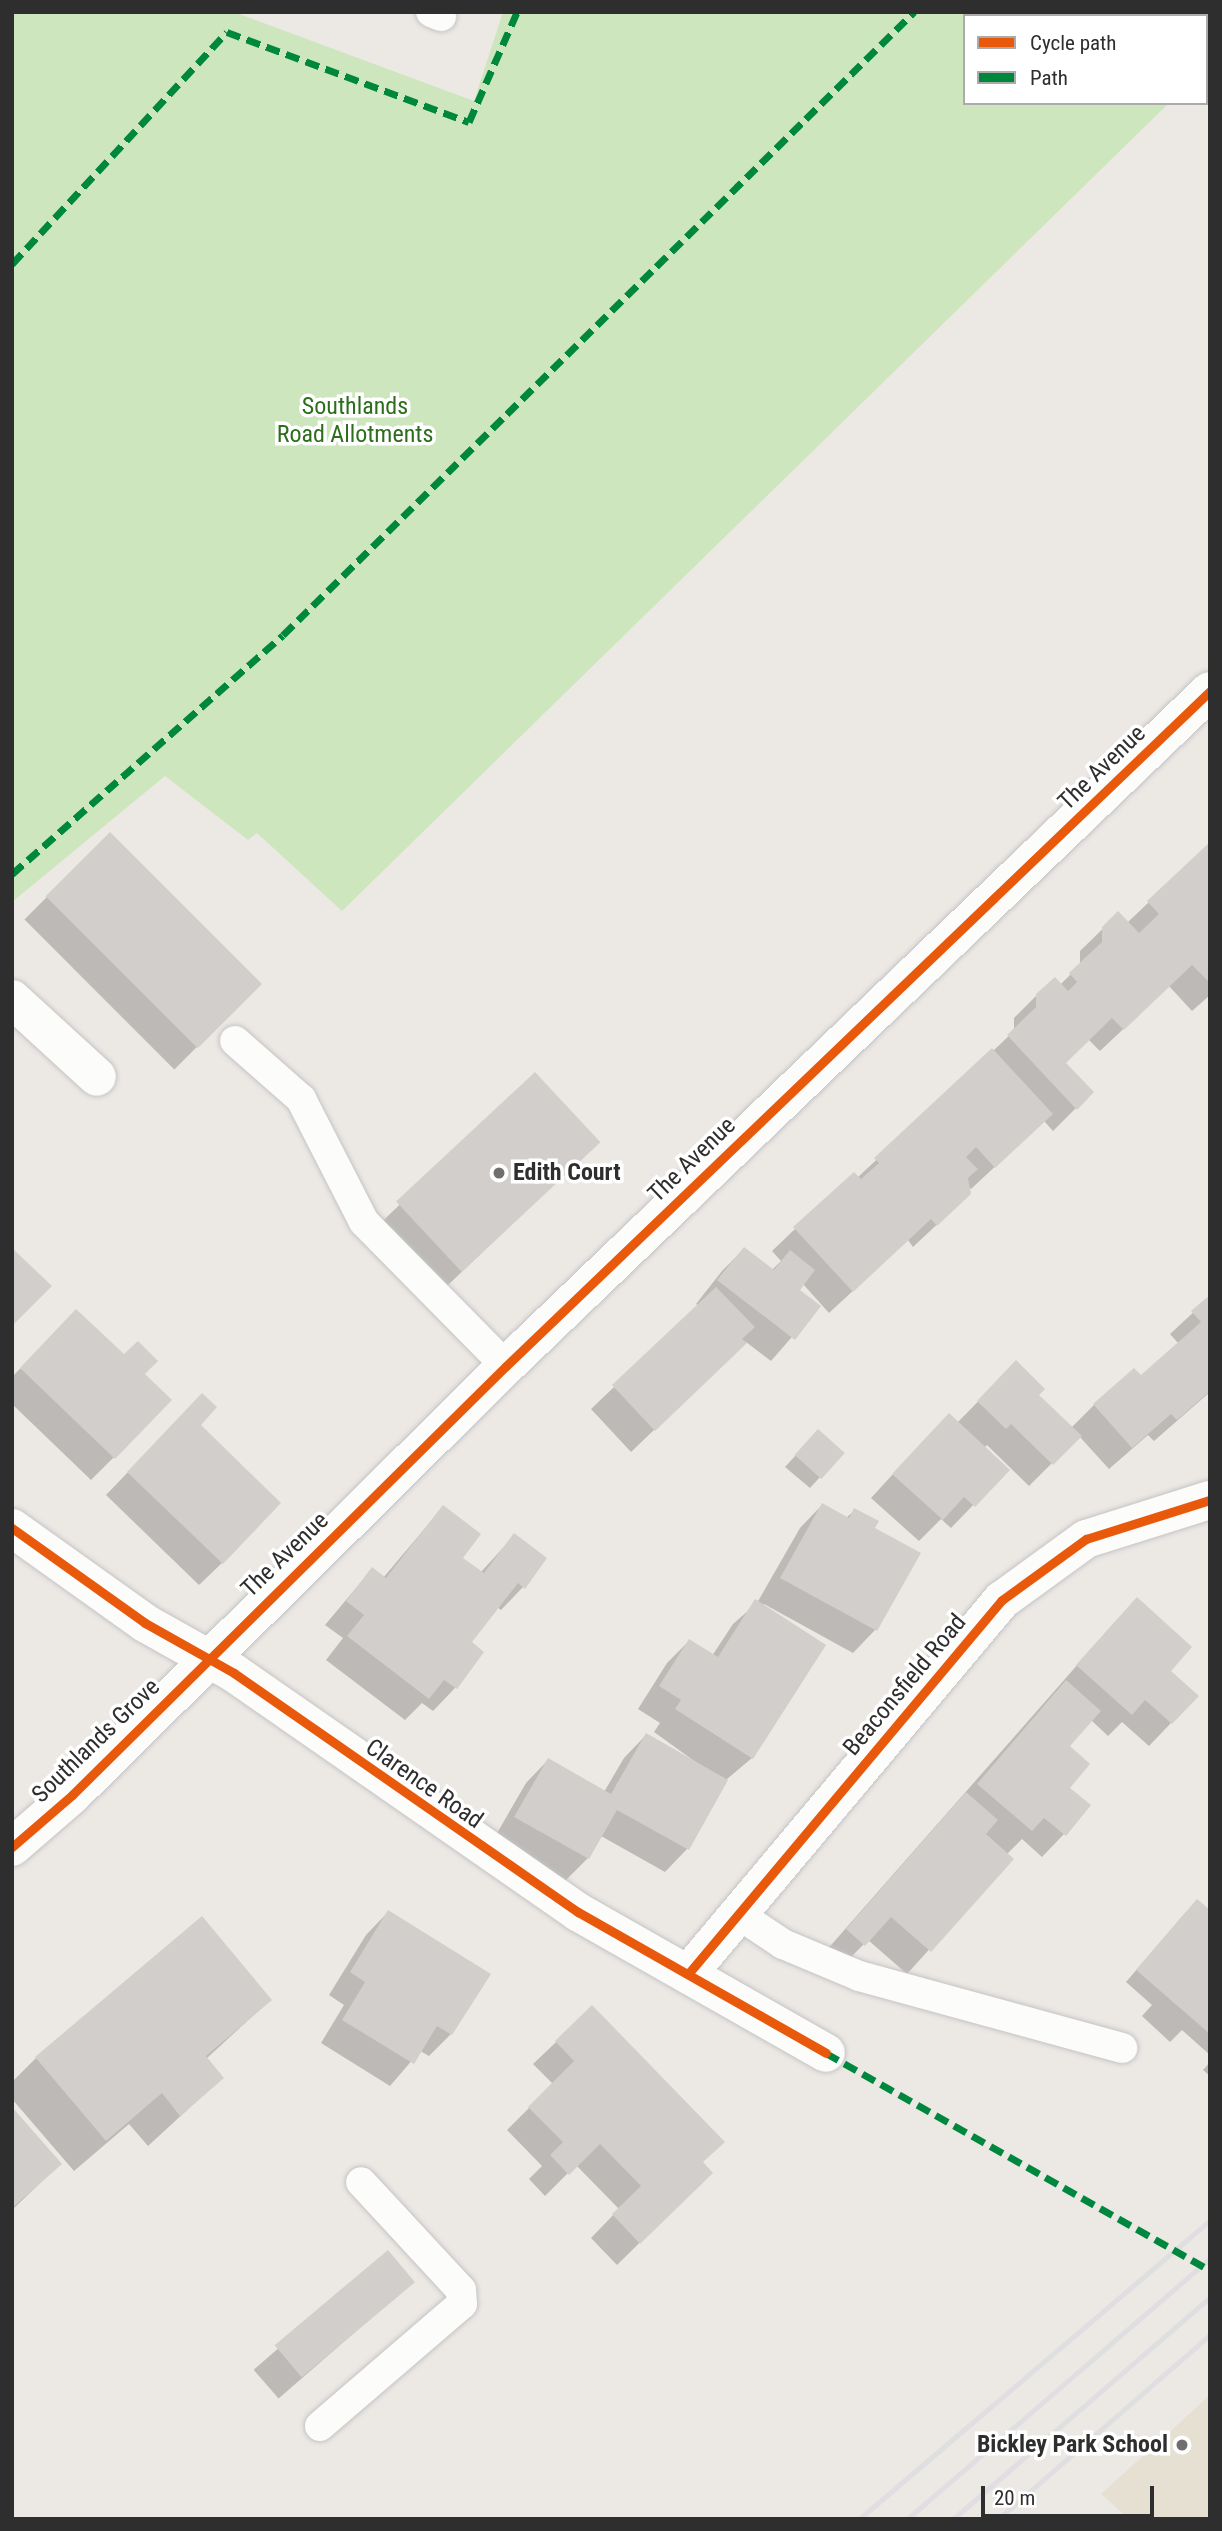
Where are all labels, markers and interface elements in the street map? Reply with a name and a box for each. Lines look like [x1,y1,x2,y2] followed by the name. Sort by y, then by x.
[963,14,1208,105] legend
[1030,31,1116,55] text: Cycle path
[1030,66,1068,90] text: Path
[277,393,433,449] park label: Southlands Road Allotments
[1052,719,1152,817] street label: The Avenue
[642,1111,742,1209] street label: The Avenue
[513,1159,621,1187] place label: Edith Court
[491,1165,507,1181] marker: Edith Court
[235,1506,335,1604] street label: The Avenue
[838,1608,972,1762] street label: Beaconsfield Road
[26,1673,166,1809] street label: Southlands Grove
[360,1733,488,1835] street label: Clarence Road
[977,2431,1168,2459] place label: Bickley Park School
[1174,2437,1190,2453] marker: Bickley Park School
[984,2472,1157,2516] scale bar
[994,2486,1035,2510] text: 20 m

